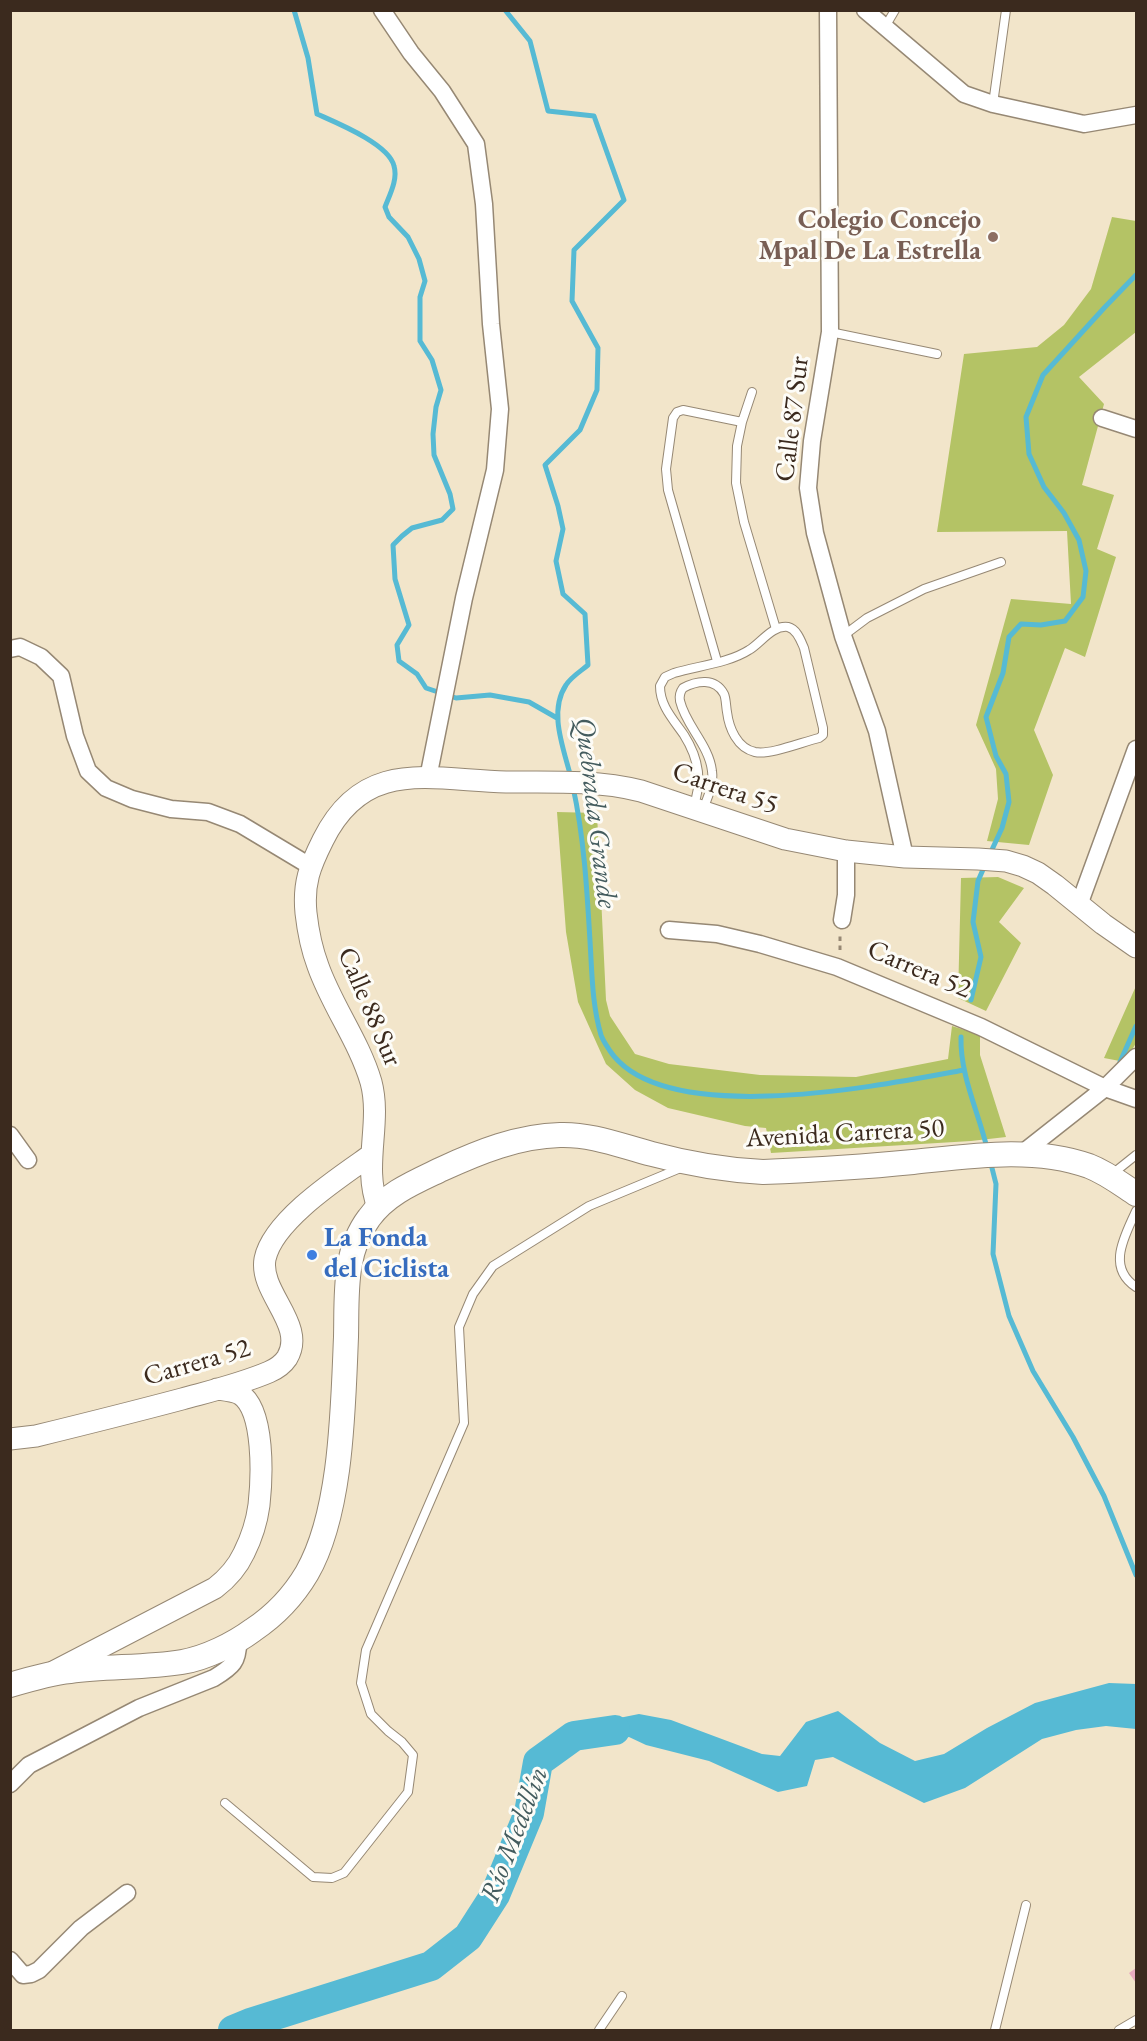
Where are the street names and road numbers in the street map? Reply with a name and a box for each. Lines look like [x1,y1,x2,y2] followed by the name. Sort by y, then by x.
[769,355,817,483] street label: Calle 87 Sur
[668,756,782,822] street label: Carrera 55
[862,934,976,1006] street label: Carrera 52
[329,943,409,1071] street label: Calle 88 Sur
[745,1113,945,1155] street label: Avenida Carrera 50
[140,1332,254,1394] street label: Carrera 52

